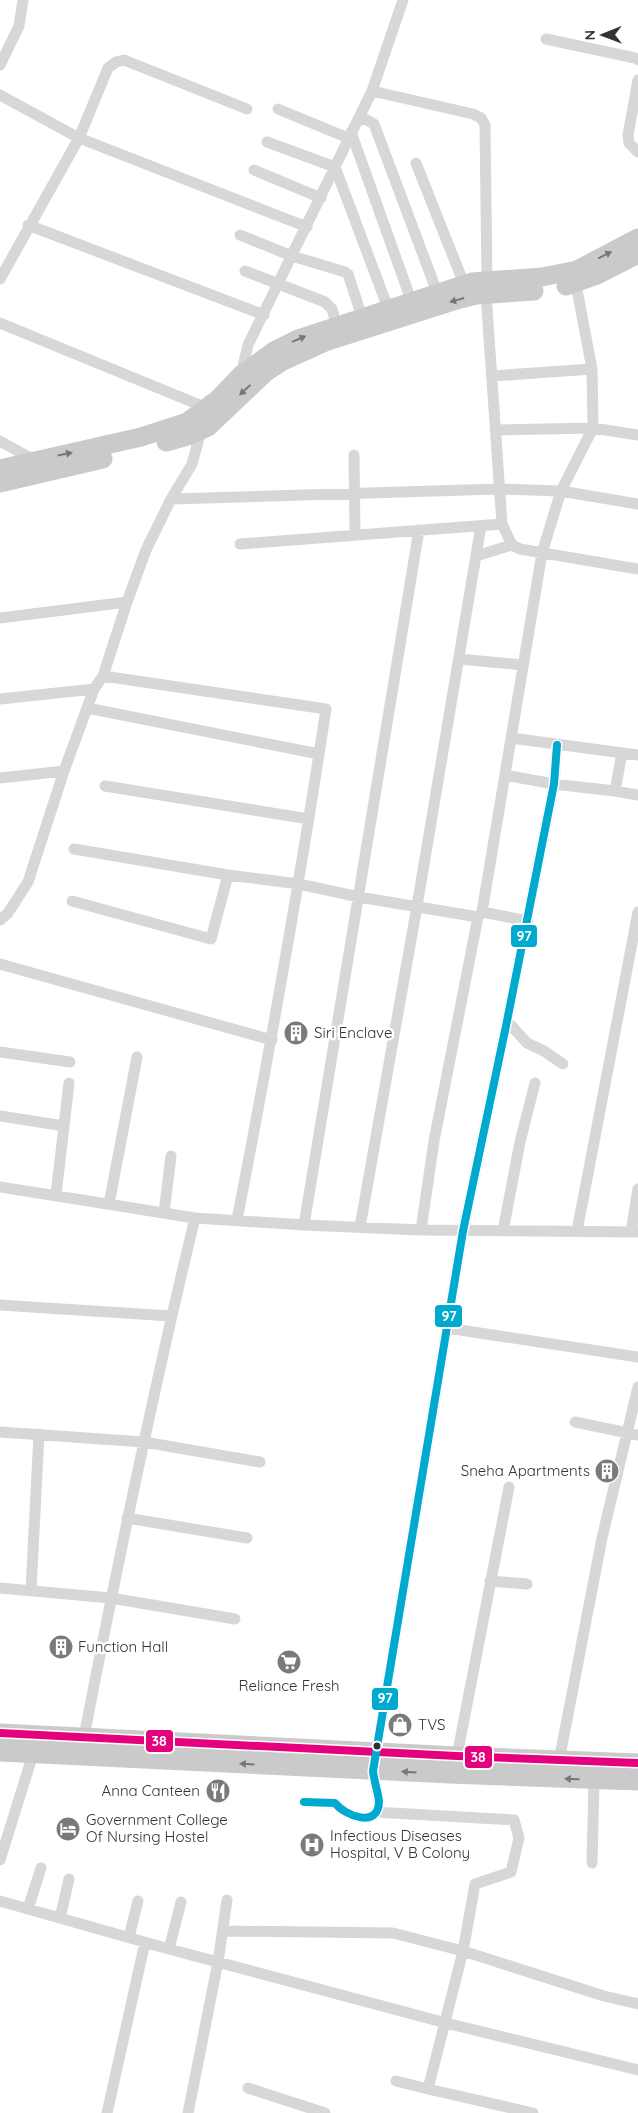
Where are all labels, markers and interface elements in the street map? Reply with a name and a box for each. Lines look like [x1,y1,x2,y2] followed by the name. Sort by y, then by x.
[578,10,628,60] north arrow
[581,30,599,41] text: N
[598,251,612,259] one-way arrow
[450,296,465,304] one-way arrow
[292,335,307,343] one-way arrow
[240,384,252,396] one-way arrow
[57,450,73,458] one-way arrow
[510,924,538,948] line badge: 97
[516,927,532,945] text: 97
[283,1020,309,1046] building icon: Siri Enclave
[314,1023,392,1042] place label: Siri Enclave
[434,1304,463,1328] line badge: 97
[441,1307,457,1325] text: 97
[594,1458,620,1484] building icon: Sneha Apartments
[461,1461,590,1480] place label: Sneha Apartments
[48,1634,74,1660] building icon: Function Hall
[78,1637,168,1656] place label: Function Hall
[276,1649,302,1675] supermarket icon: Reliance Fresh
[238,1676,340,1695] place label: Reliance Fresh
[371,1687,399,1711] line badge: 97
[377,1689,393,1707] text: 97
[387,1712,413,1738] shop icon: TVS
[418,1715,445,1734] place label: TVS
[145,1729,174,1753] line badge: 38
[151,1732,167,1750] text: 38
[372,1741,382,1751] unlabelled marker
[464,1745,493,1769] line badge: 38
[470,1748,486,1766] text: 38
[239,1760,255,1768] one-way arrow
[401,1768,417,1776] one-way arrow
[564,1775,580,1783] one-way arrow
[205,1778,231,1804] restaurant icon: Anna Canteen
[102,1781,200,1800] place label: Anna Canteen
[86,1810,228,1846] place label: Government College Of Nursing Hostel
[55,1816,81,1842] hotel icon: Government College Of Nursing Hostel
[330,1826,470,1862] place label: Infectious Diseases Hospital, V B Colony
[299,1832,325,1858] hospital icon: Infectious Diseases Hospital, V B Colony

